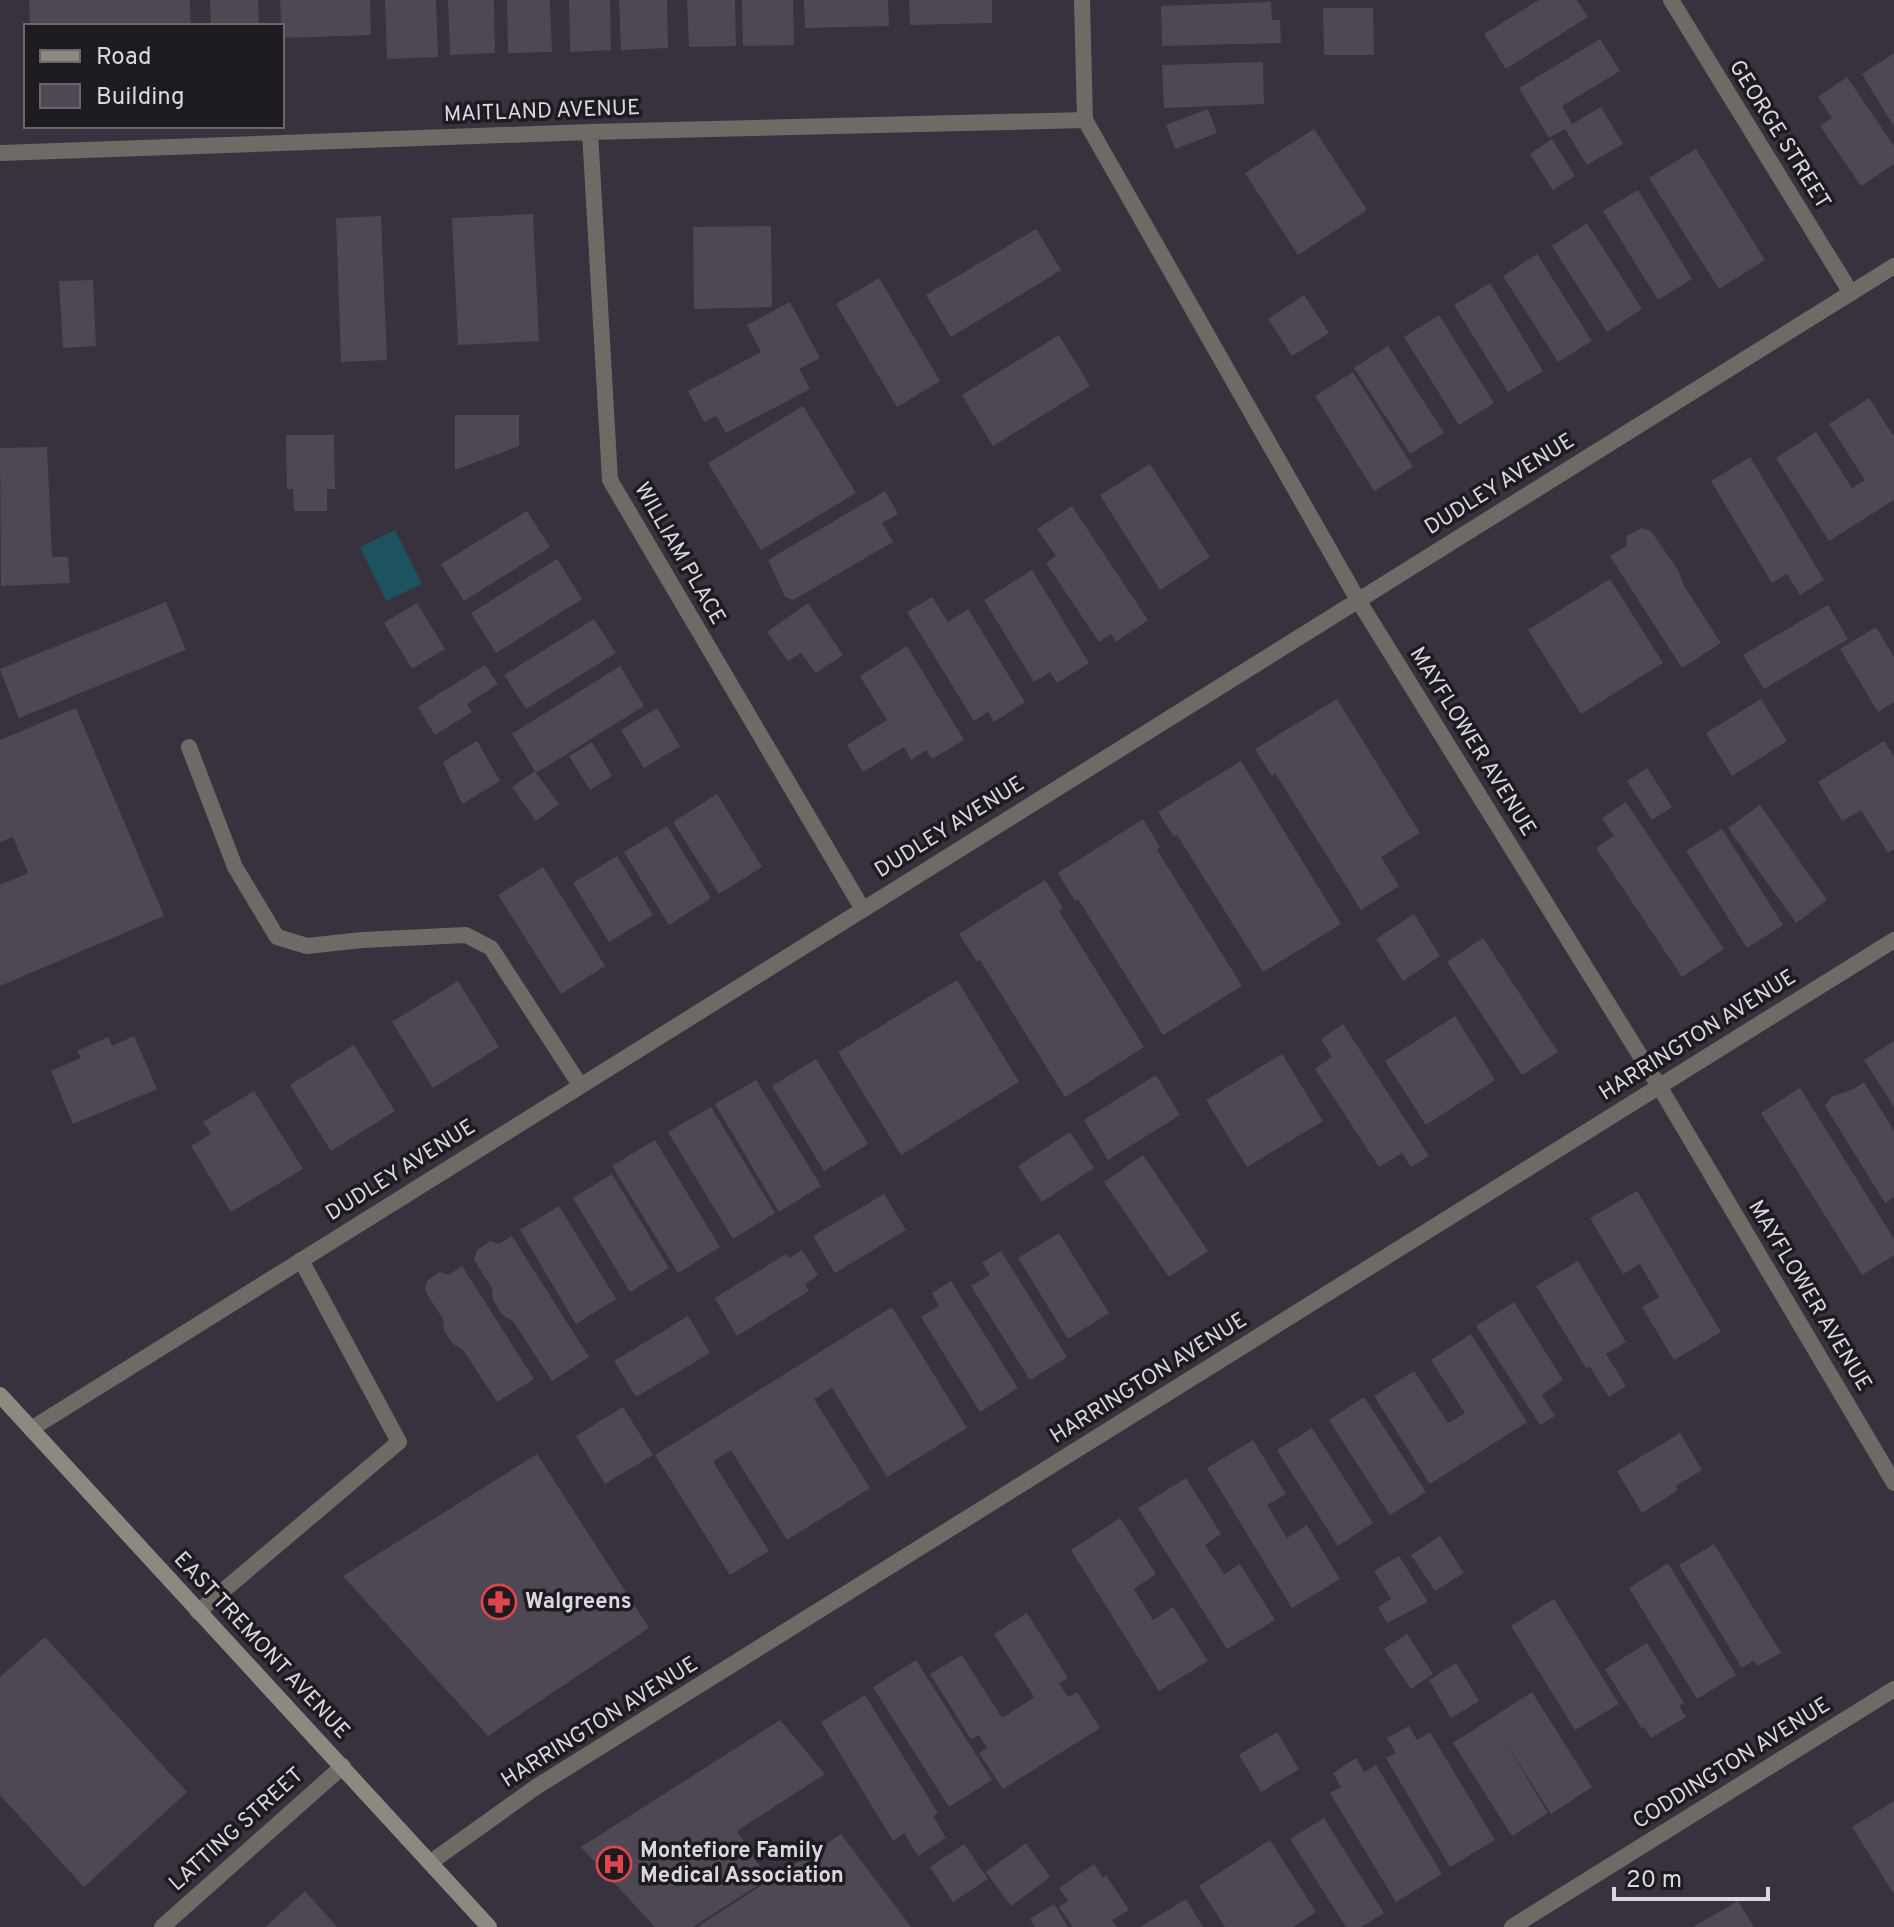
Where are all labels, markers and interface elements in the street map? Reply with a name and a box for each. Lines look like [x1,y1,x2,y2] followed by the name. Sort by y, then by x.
[24,24,284,128] legend
[96,43,152,73] text: Road
[1722,55,1836,215] street label: GEORGE STREET
[96,83,185,113] text: Building
[443,95,641,129] street label: MAITLAND AVENUE
[1420,428,1580,542] street label: DUDLEY AVENUE
[627,478,731,630] street label: WILLIAM PLACE
[1403,642,1541,842] street label: MAYFLOWER AVENUE
[870,771,1030,885] street label: DUDLEY AVENUE
[1595,964,1801,1108] street label: HARRINGTON AVENUE
[321,1114,481,1228] street label: DUDLEY AVENUE
[1741,1196,1877,1396] street label: MAYFLOWER AVENUE
[1046,1307,1252,1451] street label: HARRINGTON AVENUE
[167,1547,355,1745] street label: EAST TREMONT AVENUE
[480,1583,518,1621] pharmacy icon: Walgreens
[525,1589,632,1616] place label: Walgreens
[497,1651,703,1795] street label: HARRINGTON AVENUE
[1628,1692,1836,1836] street label: CODDINGTON AVENUE
[164,1762,310,1898] street label: LATTING STREET
[640,1838,844,1890] place label: Montefiore Family Medical Association
[595,1845,633,1883] hospital icon: Montefiore Family Medical Association
[1614,1851,1768,1901] scale bar
[1626,1866,1682,1896] text: 20 m

